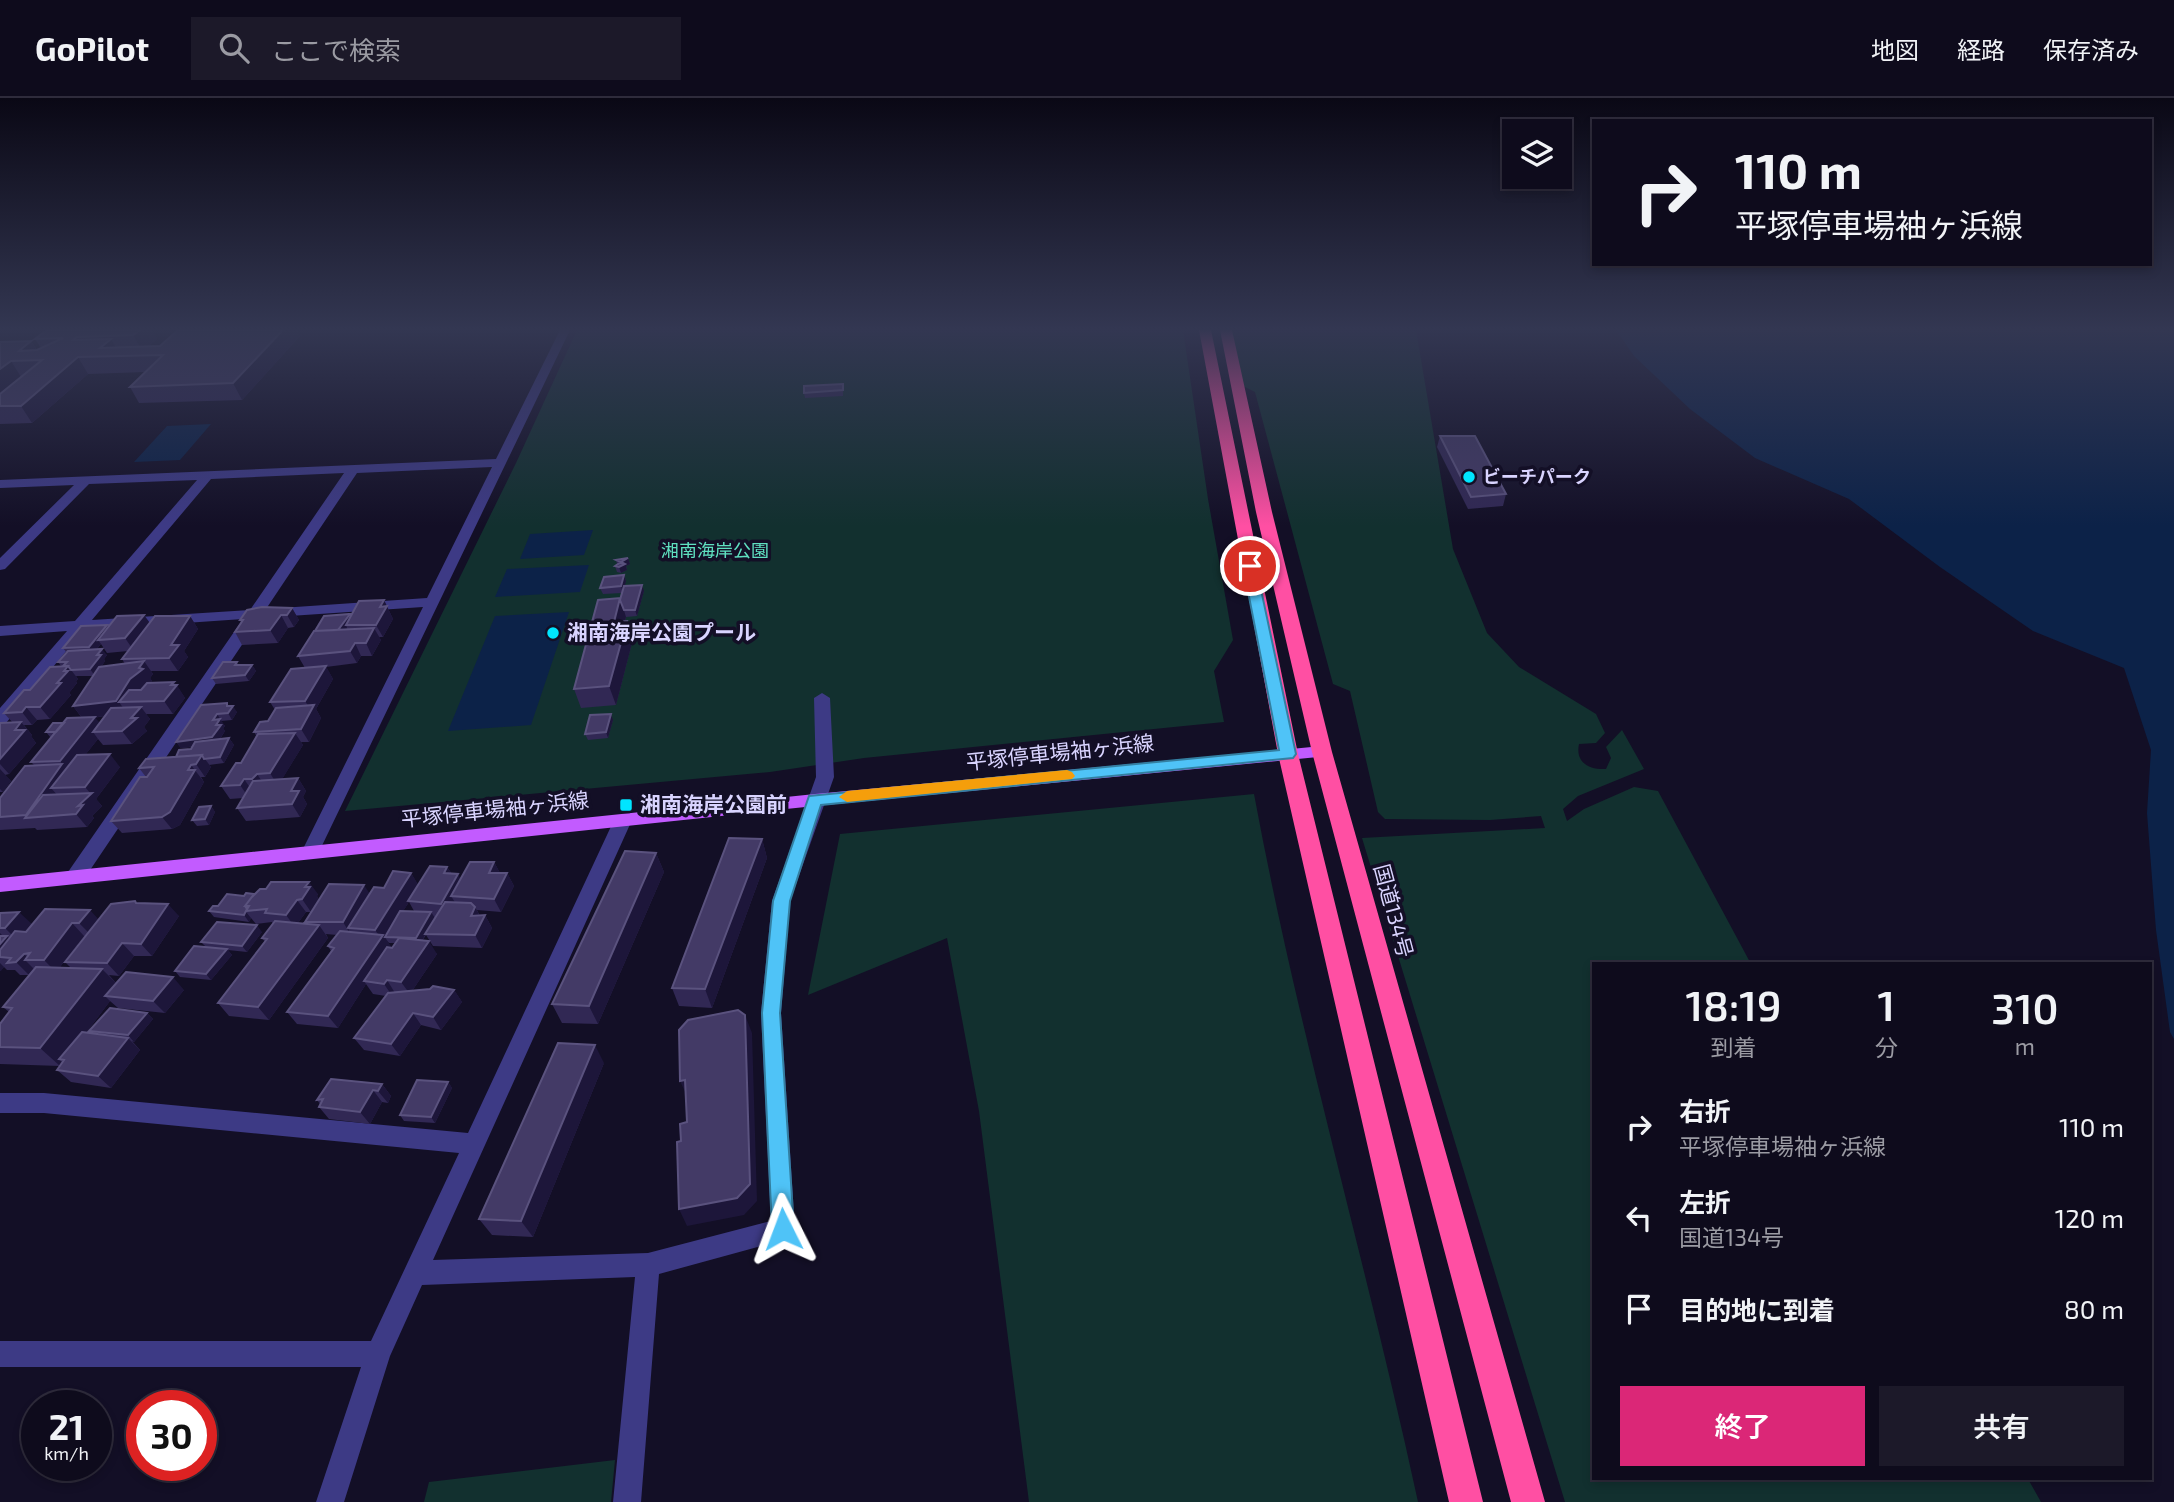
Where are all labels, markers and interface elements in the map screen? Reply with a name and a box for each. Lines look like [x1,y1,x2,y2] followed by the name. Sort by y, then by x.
[191,17,681,80] search box
[35,28,149,68] text: GoPilot
[215,29,253,67] icon: search
[271,34,401,65] text: ここで検索
[1871,35,1919,64] text: 地図
[1957,35,2005,64] text: 経路
[2043,35,2139,64] text: 保存済み
[1502,119,1572,189] map controls
[1502,119,1572,189] button: layers
[1735,140,1862,199] text: 110 m
[1620,147,1711,238] icon: right
[1735,205,2023,243] text: 平塚停車場袖ヶ浜線
[1483,465,1591,487] place label: ビーチパーク
[1461,469,1477,485] marker: ビーチパーク
[1220,536,1280,596] pin
[661,539,769,561] park label: 湘南海岸公園
[1231,547,1269,585] icon: arrive
[567,619,756,644] place label: 湘南海岸公園プール
[545,625,561,641] marker: 湘南海岸公園プール
[965,729,1155,774] street label: 平塚停車場袖ヶ浜線
[400,786,590,831] street label: 平塚停車場袖ヶ浜線
[640,791,787,816] place label: 湘南海岸公園前
[618,797,634,813] marker: 湘南海岸公園前
[1370,861,1419,960] street label: 国道134号
[1685,979,1781,1029] text: 18:19
[1878,979,1895,1029] text: 1
[1991,982,2058,1032] text: 310
[2015,1032,2035,1060] text: m
[1710,1033,1756,1061] text: 到着
[1875,1033,1898,1061] text: 分
[1679,1095,1731,1126] text: 右折
[1620,1108,1658,1146] icon: right
[2059,1111,2124,1142] text: 110 m
[1679,1132,1886,1160] text: 平塚停車場袖ヶ浜線
[1679,1186,1731,1217] text: 左折
[746,1192,820,1266] position arrow
[1620,1199,1658,1237] icon: left
[2055,1202,2124,1233] text: 120 m
[1679,1223,1784,1251] text: 国道134号
[1620,1290,1658,1328] icon: arrive
[2064,1293,2124,1324] text: 80 m
[1679,1294,1835,1325] text: 目的地に到着
[1620,1386,1865,1466] button: 終了
[1879,1386,2124,1466] button: 共有
[126,1390,217,1481] speed limit sign: 30
[49,1405,84,1447] text: 21
[44,1442,89,1464] text: km/h

